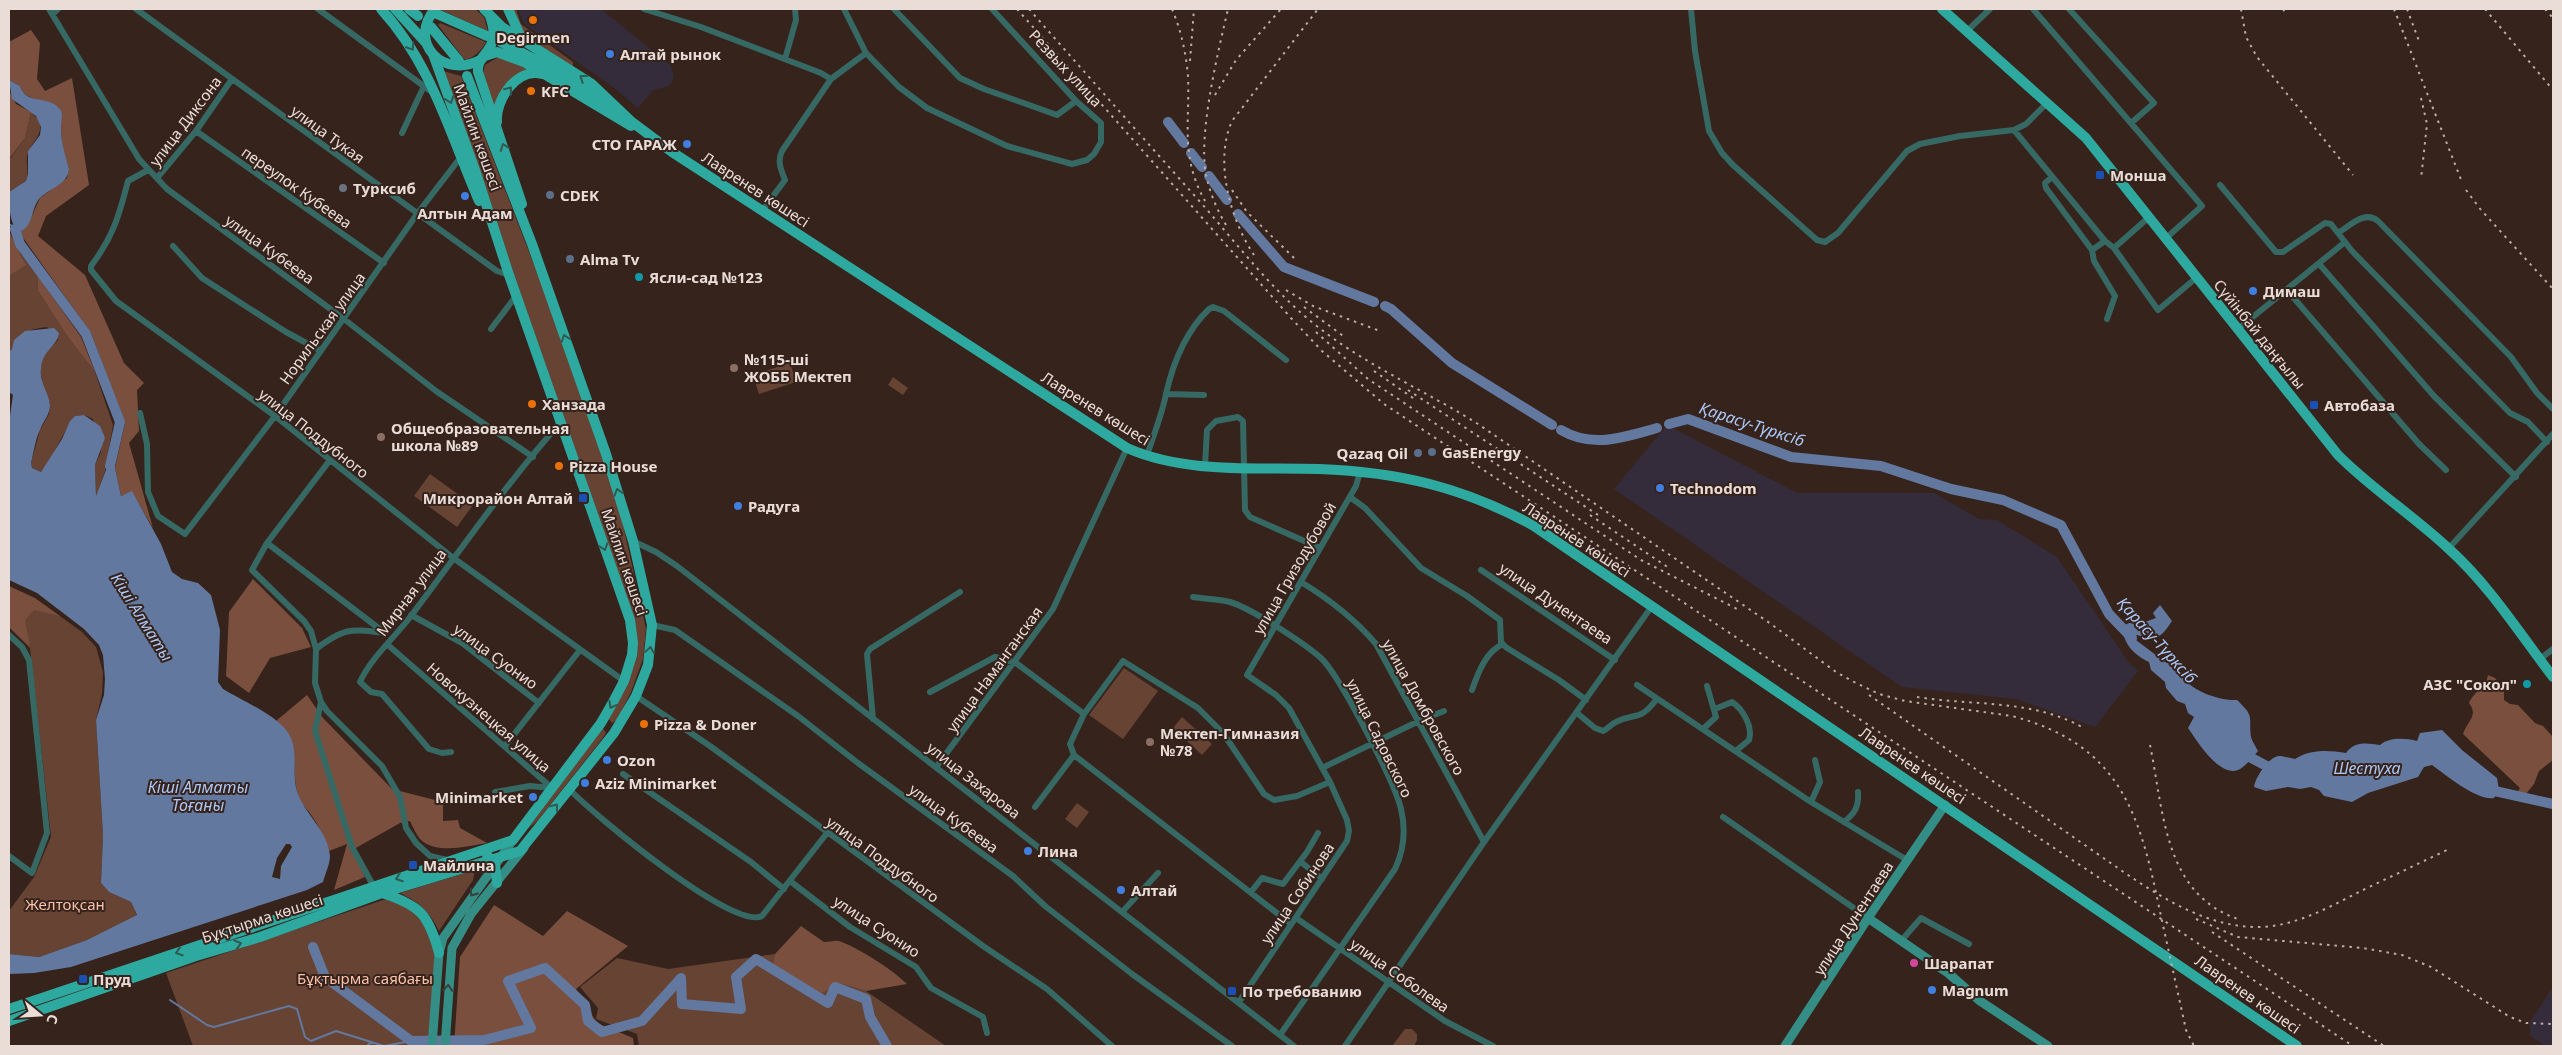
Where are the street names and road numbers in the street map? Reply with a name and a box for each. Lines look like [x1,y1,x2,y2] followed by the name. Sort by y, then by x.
[1025,25,1107,111] street label: Резвых улица
[145,72,225,170] street label: улица Диксона
[449,81,507,193] street label: Майлин көшесі
[287,100,369,168] street label: улица Тукая
[238,142,356,232] street label: переулок Кубеева
[698,147,814,231] street label: Лавренев көшесі
[221,210,319,288] street label: улица Кубеева
[275,268,369,388] street label: Норильская улица
[2210,275,2310,393] street label: Сүйінбай даңғылы
[1038,367,1154,449] street label: Лавренев көшесі
[255,384,373,482] street label: улица Поддубного
[1519,497,1635,581] street label: Лавренев көшесі
[1248,498,1340,638] street label: улица Гризодубовой
[597,506,653,618] street label: Майлин көшесі
[372,544,450,640] street label: Мирная улица
[1495,558,1617,648] street label: улица Дунентаева
[941,602,1047,736] street label: улица Наманганская
[450,619,542,693] street label: улица Суонио
[1378,635,1470,779] street label: улица Домбровского
[423,658,555,776] street label: Новокузнецкая улица
[1342,675,1418,801] street label: улица Садовского
[1856,722,1970,808] street label: Лавренев көшесі
[923,737,1025,823] street label: улица Захарова
[905,779,1003,857] street label: улица Кубеева
[823,811,943,907] street label: улица Поддубного
[1256,838,1338,948] street label: улица Собинова
[1809,857,1897,979] street label: улица Дунентаева
[199,889,325,947] street label: Бұқтырма көшесі
[830,891,924,962] street label: улица Суонио
[1346,933,1454,1017] street label: улица Соболева
[2191,950,2305,1038] street label: Лавренев көшесі

